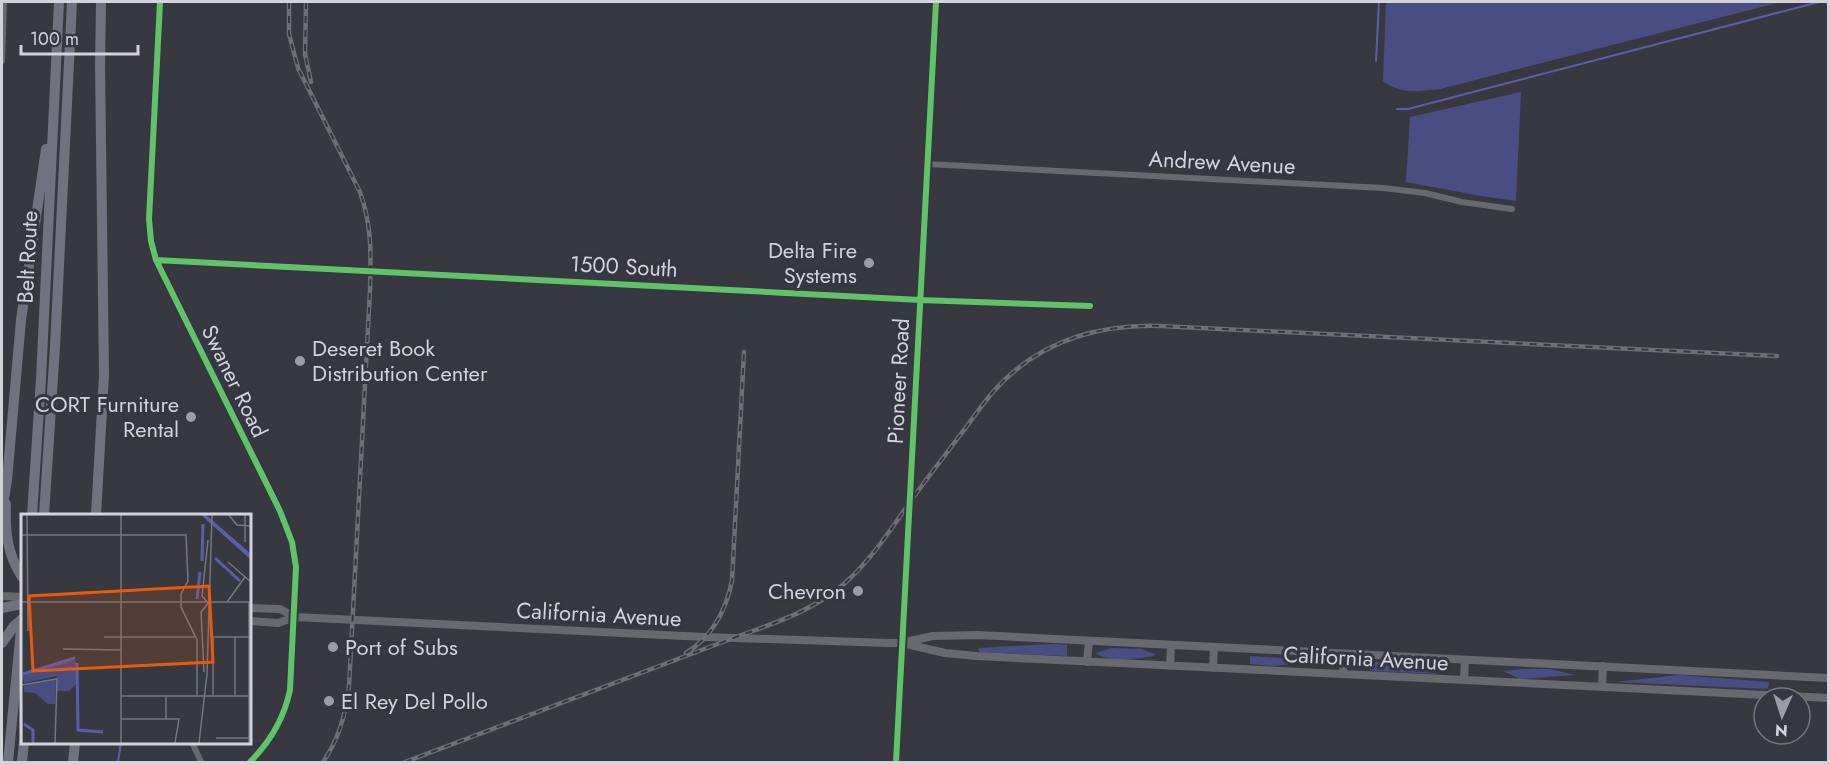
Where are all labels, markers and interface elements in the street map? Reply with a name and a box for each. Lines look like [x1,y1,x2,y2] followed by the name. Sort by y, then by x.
[21,18,138,56] scale bar
[30,26,79,52] text: 100 m
[1148,142,1296,182] street label: Andrew Avenue
[9,210,45,304] street label: Belt Route
[768,234,857,291] place label: Delta Fire Systems
[569,247,679,285] street label: 1500 South
[862,256,876,270] marker: Delta Fire Systems
[879,317,917,445] street label: Pioneer Road
[194,319,276,443] street label: Swaner Road
[312,332,488,389] place label: Deseret Book Distribution Center
[293,354,307,368] marker: Deseret Book Distribution Center
[35,388,179,445] place label: CORT Furniture Rental
[184,410,198,424] marker: CORT Furniture Rental
[21,514,250,743] inset map
[768,575,846,607] place label: Chevron
[851,584,865,598] marker: Chevron
[516,594,682,634] street label: California Avenue
[345,631,458,663] place label: Port of Subs
[1283,638,1449,678] street label: California Avenue
[326,640,340,654] marker: Port of Subs
[341,685,488,717] place label: El Rey Del Pollo
[1752,686,1812,746] north arrow
[322,694,336,708] marker: El Rey Del Pollo
[1774,719,1788,742] text: N

